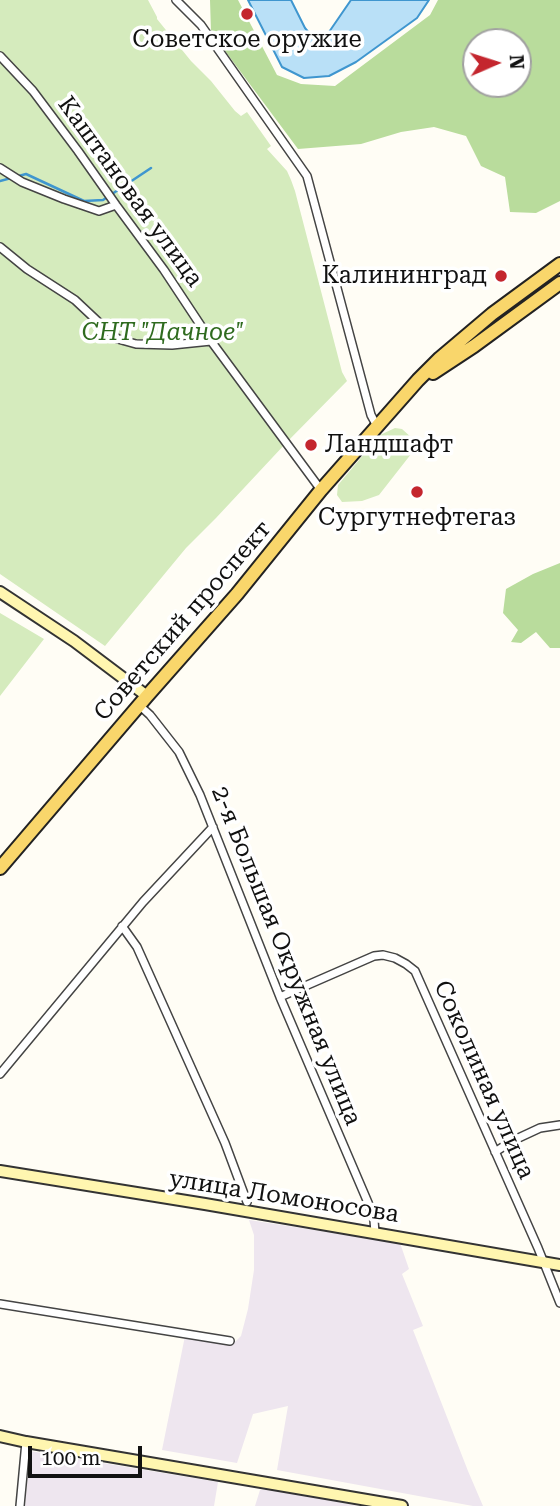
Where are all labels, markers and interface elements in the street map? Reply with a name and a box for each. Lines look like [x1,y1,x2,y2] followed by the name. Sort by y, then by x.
[239,6,255,22] marker: Советское оружие
[132,26,362,54] place label: Советское оружие
[462,28,532,98] north arrow
[505,54,528,70] text: N
[51,91,209,293] street label: Каштановая улица
[322,262,487,290] place label: Калининград
[493,268,509,284] marker: Калининград
[82,319,244,347] park label: СНТ "Дачное"
[325,431,453,459] place label: Ландшафт
[303,437,319,453] marker: Ландшафт
[409,484,425,500] marker: Сургутнефтегаз
[318,504,516,532] place label: Сургутнефтегаз
[88,515,278,727] street label: Советский проспект
[205,782,367,1130] street label: 2-я Большая Окружная улица
[427,976,541,1184] street label: Соколиная улица
[167,1165,401,1229] street label: улица Ломоносова
[32,1432,145,1476] scale bar
[41,1446,101,1470] text: 100 m

